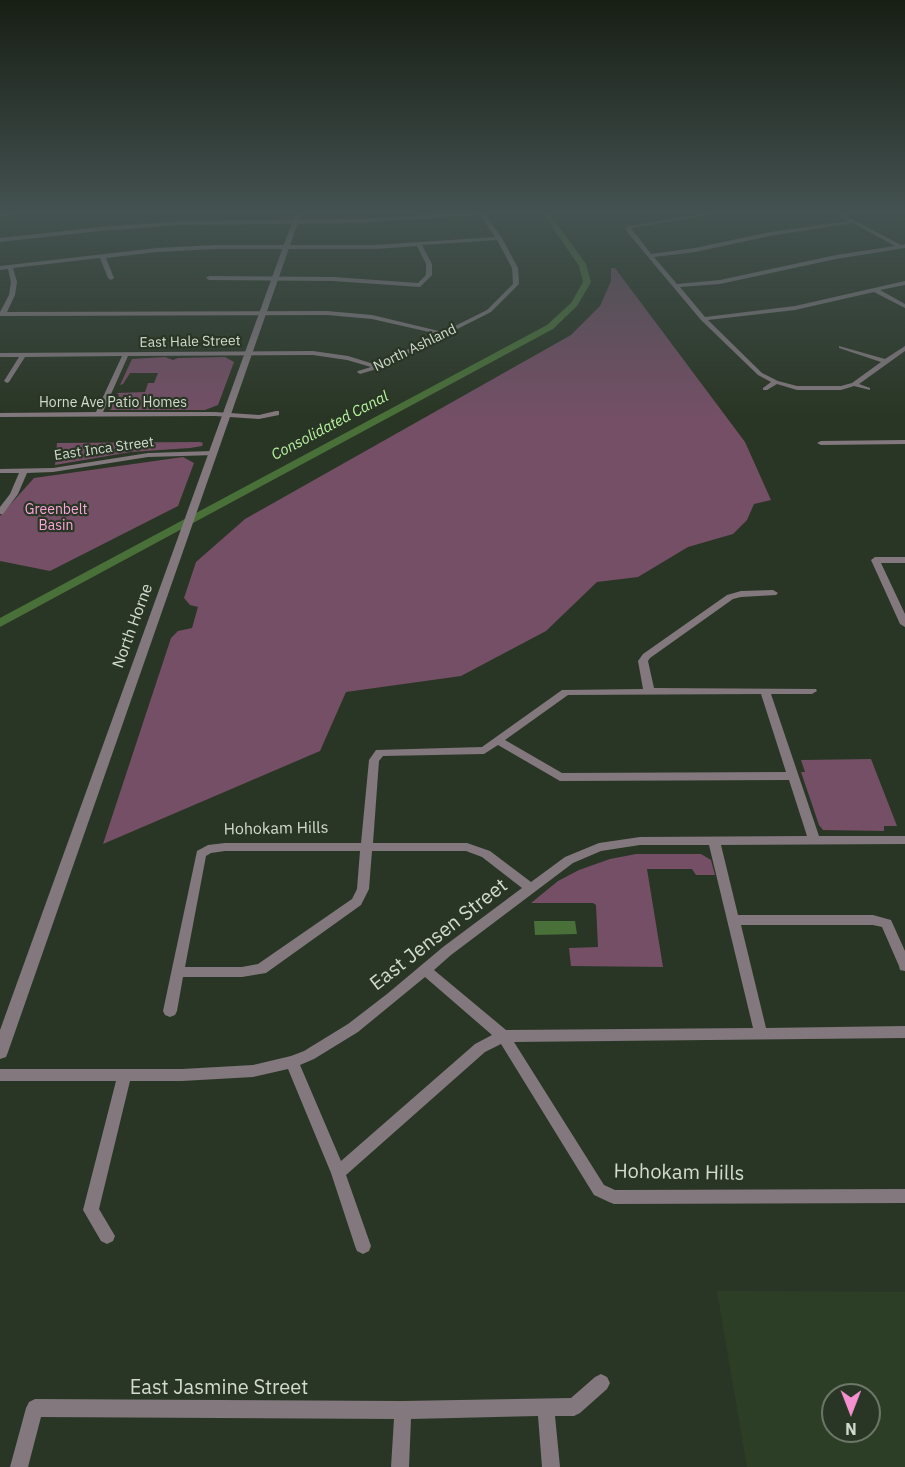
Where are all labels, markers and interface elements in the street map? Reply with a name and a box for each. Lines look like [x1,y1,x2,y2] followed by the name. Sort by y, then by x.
[371,321,459,375] street label: North Ashland
[139,333,241,351] street label: East Hale Street
[268,388,392,464] water label: Consolidated Canal
[39,395,187,411] street label: Horne Ave Patio Homes
[53,434,155,464] street label: East Inca Street
[25,502,87,534] park label: Greenbelt Basin
[109,581,157,671] street label: North Horne
[223,818,329,840] street label: Hohokam Hills
[365,874,513,996] street label: East Jensen Street
[613,1160,745,1186] street label: Hohokam Hills
[130,1376,308,1400] street label: East Jasmine Street
[821,1383,881,1443] north arrow
[845,1419,857,1439] text: N

